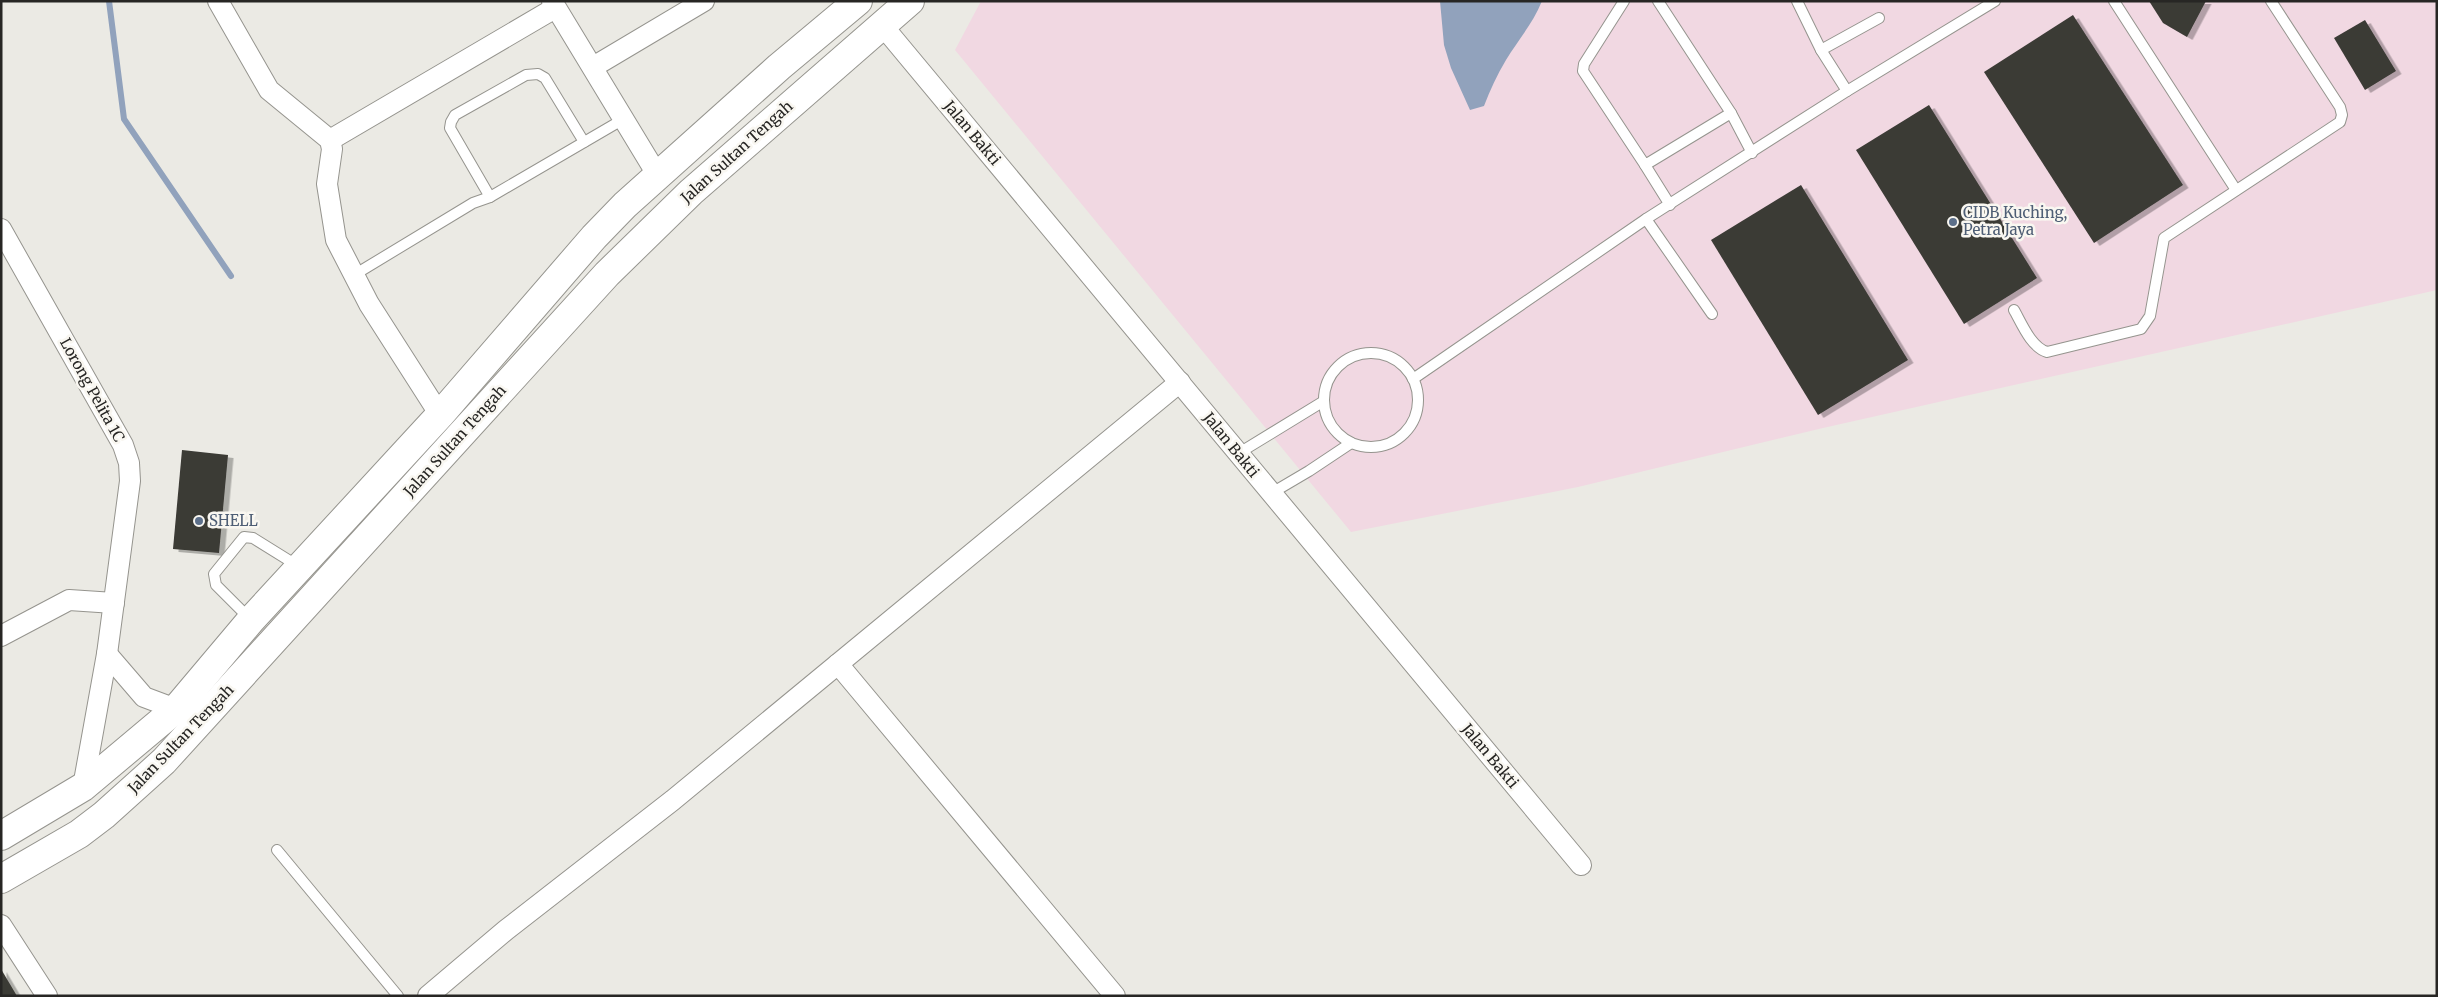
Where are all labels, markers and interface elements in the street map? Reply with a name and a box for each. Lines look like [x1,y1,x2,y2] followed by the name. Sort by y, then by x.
[676,96,797,208] street label: Jalan Sultan Tengah
[939,96,1005,169] street label: Jalan Bakti
[1963,203,2067,239] place label: CIDB Kuching, Petra Jaya
[1947,216,1959,228] marker: CIDB Kuching, Petra Jaya
[56,334,129,445] street label: Lorong Pelita 1C
[399,381,510,501] street label: Jalan Sultan Tengah
[1199,408,1263,481] street label: Jalan Bakti
[209,511,259,530] place label: SHELL
[193,515,205,527] marker: SHELL
[123,680,238,798] street label: Jalan Sultan Tengah
[1457,719,1523,792] street label: Jalan Bakti

